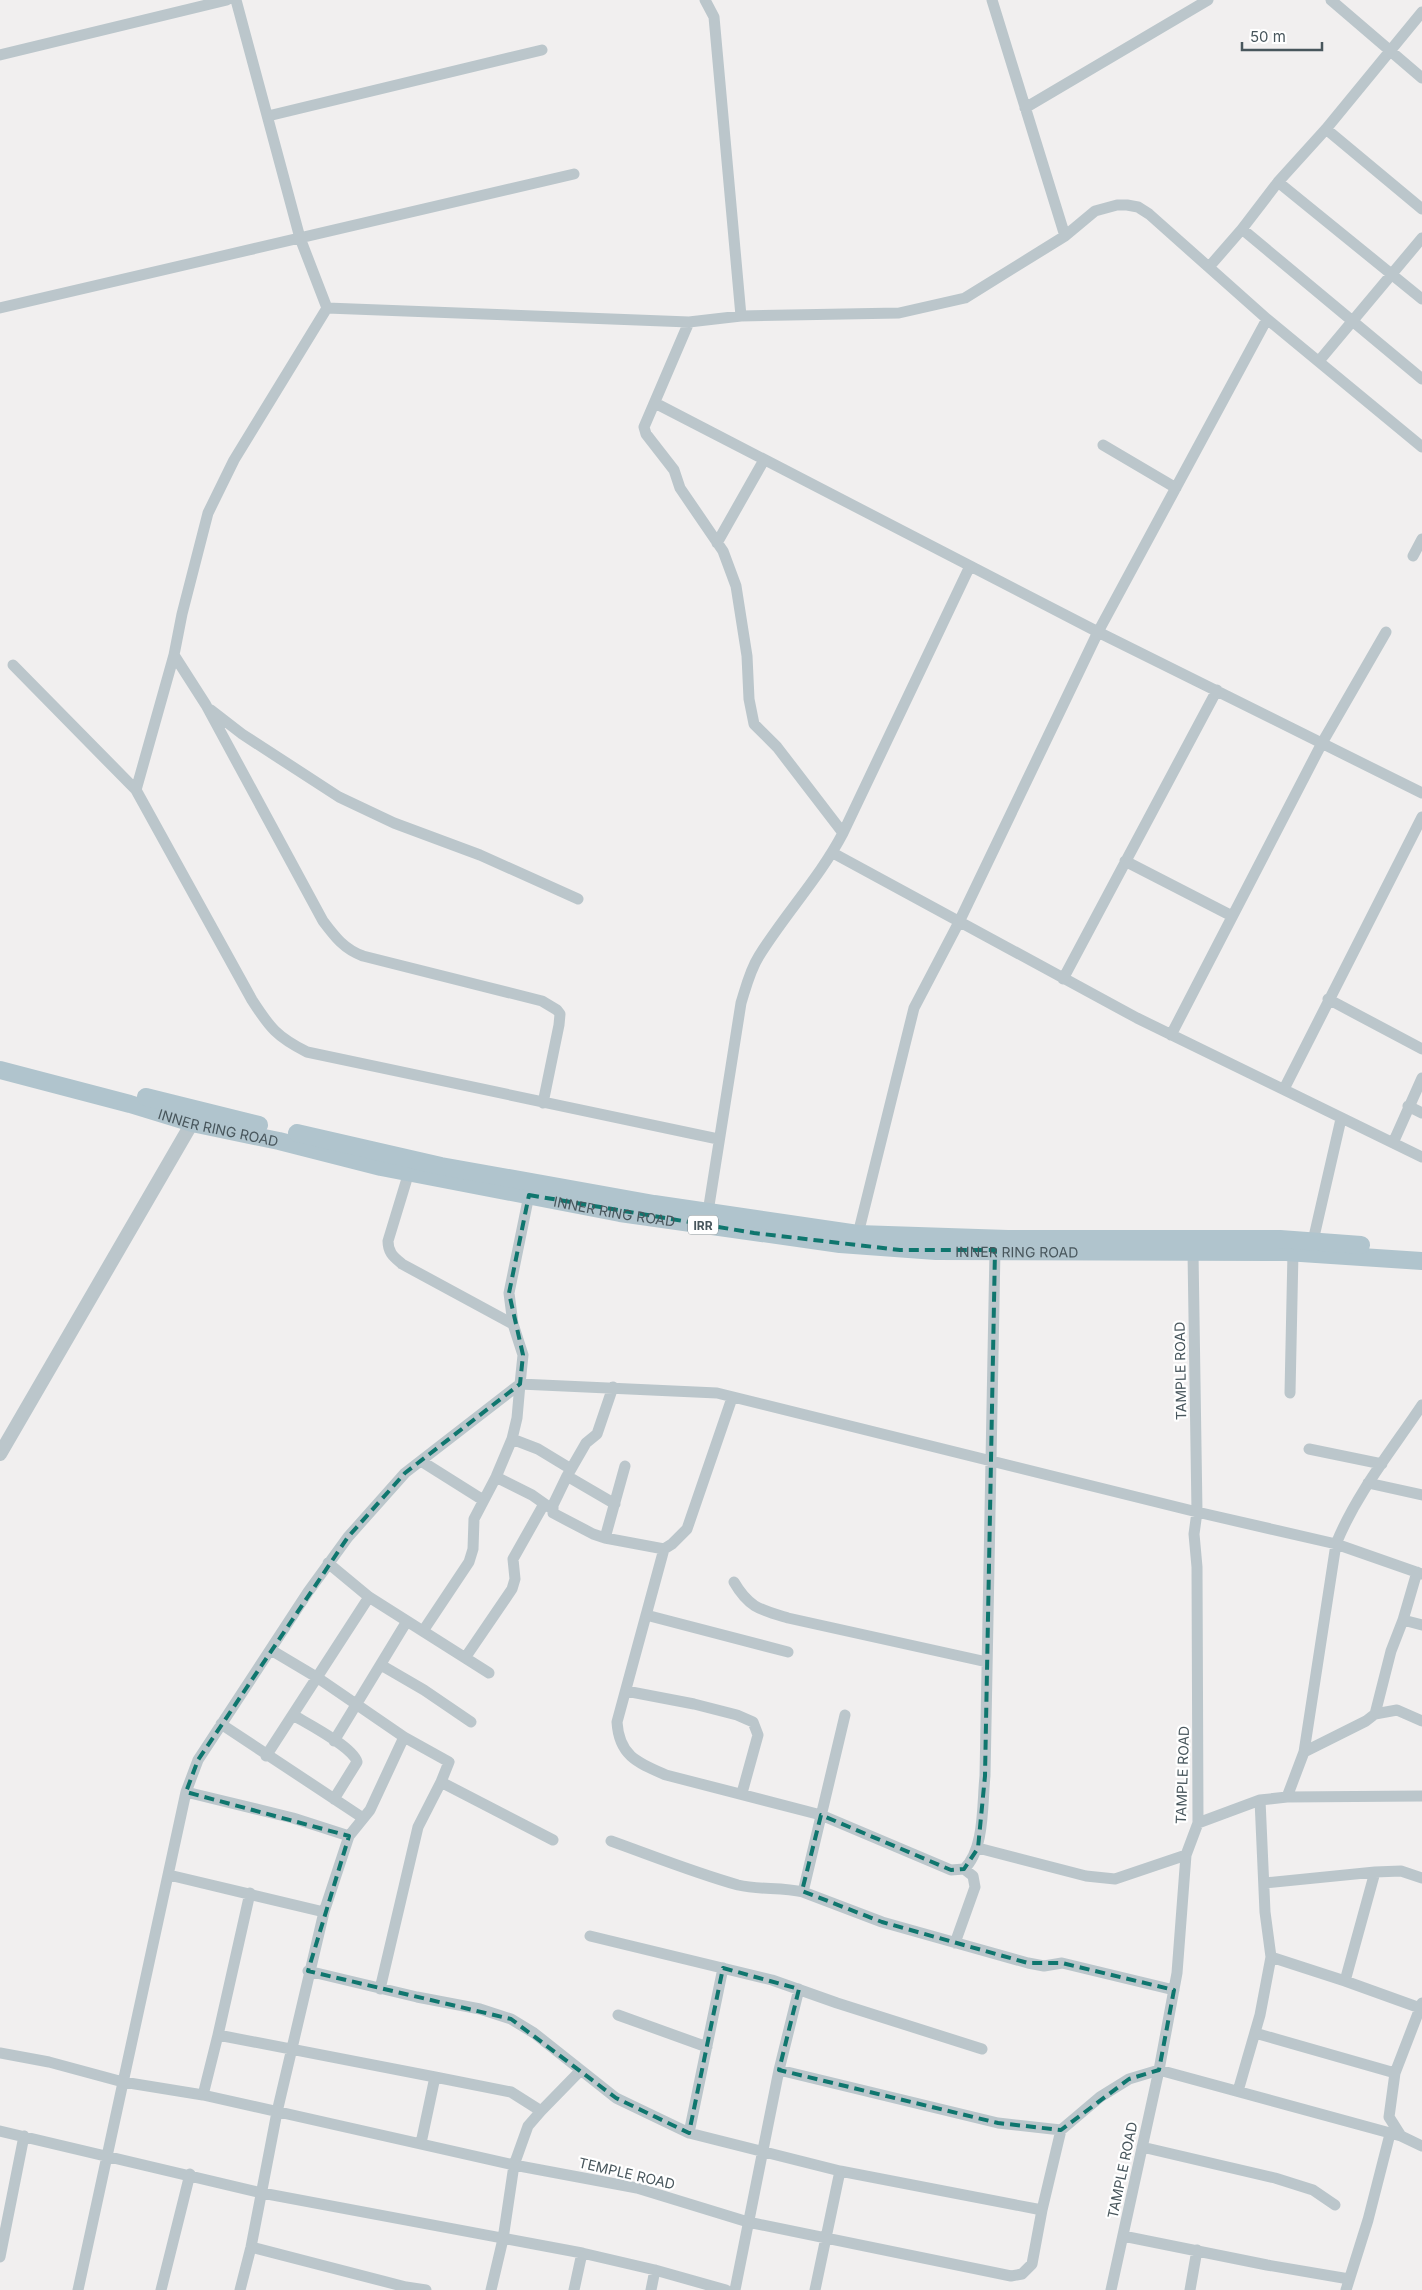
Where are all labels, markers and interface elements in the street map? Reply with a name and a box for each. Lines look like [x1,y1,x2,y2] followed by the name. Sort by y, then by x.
[1242,20,1322,52] scale bar
[1250,27,1286,46] text: 50 m
[156,1105,280,1149] street label: INNER RING ROAD
[552,1192,676,1229] street label: INNER RING ROAD
[688,1216,718,1234] road number: IRR
[955,1243,1078,1260] street label: INNER RING ROAD
[1171,1322,1189,1420] street label: TAMPLE ROAD
[1172,1726,1192,1824] street label: TAMPLE ROAD
[1103,2120,1141,2220] street label: TAMPLE ROAD
[577,2154,677,2192] street label: TEMPLE ROAD

